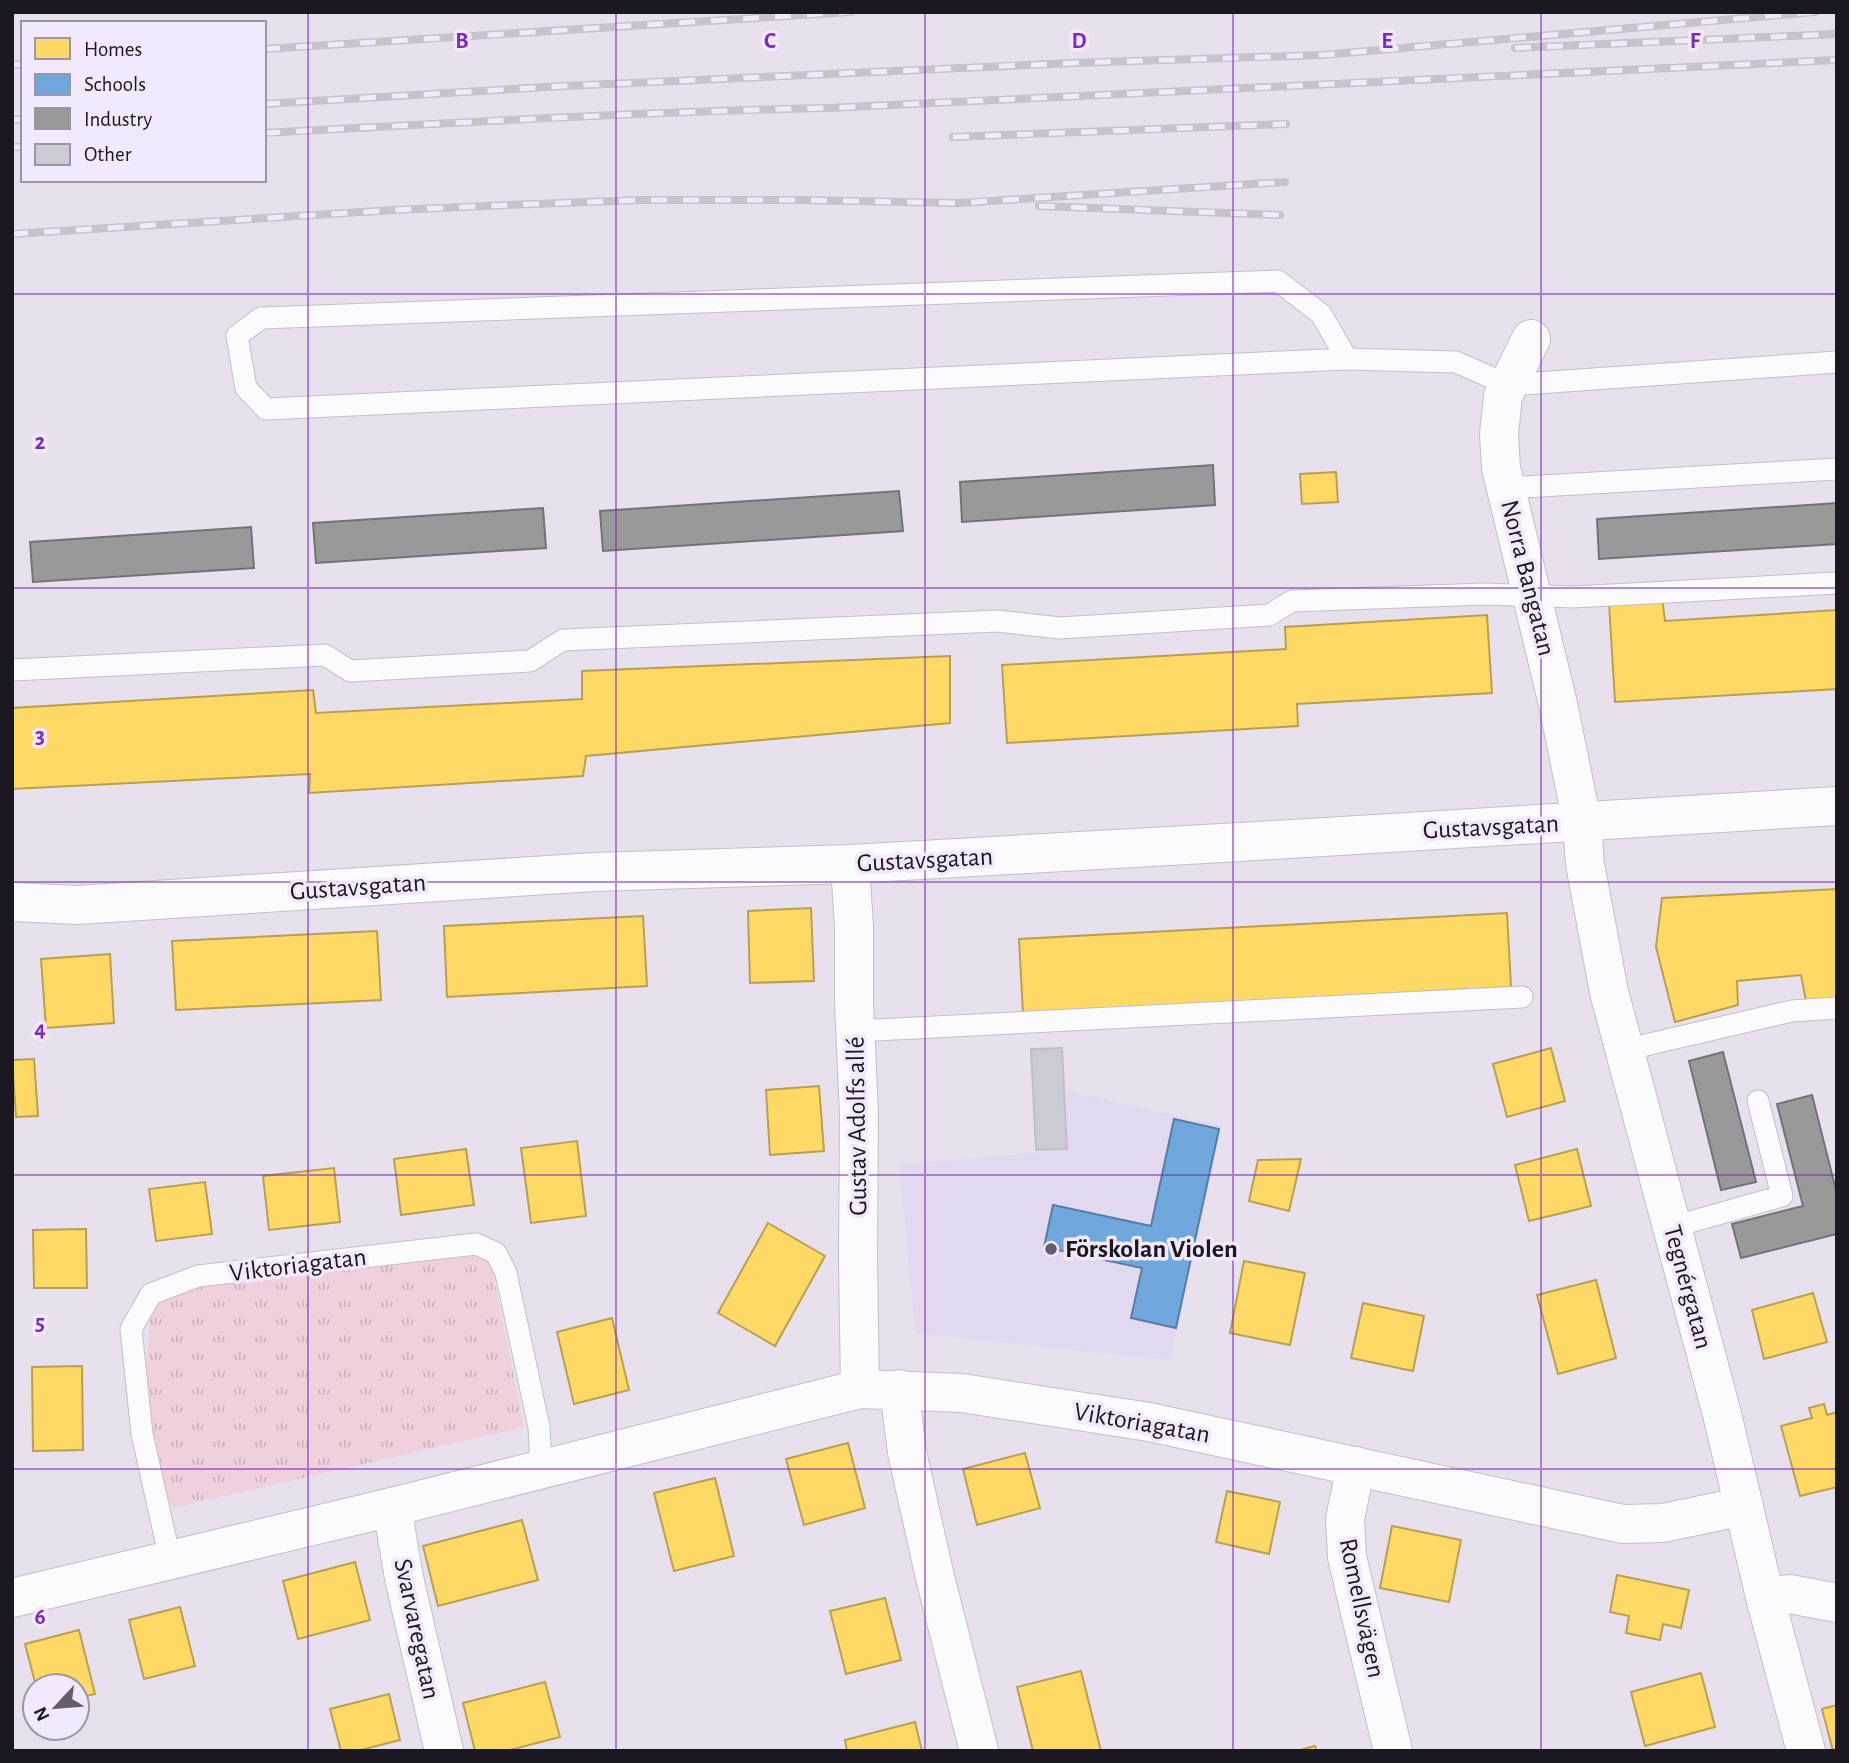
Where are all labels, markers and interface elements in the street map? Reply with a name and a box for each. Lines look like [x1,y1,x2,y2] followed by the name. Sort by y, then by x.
[21,21,266,182] legend
[455,30,469,53] text: B
[764,30,776,53] text: C
[1071,30,1087,53] text: D
[1381,30,1393,53] text: E
[1690,30,1701,53] text: F
[84,39,142,60] text: Homes
[84,74,146,95] text: Schools
[84,109,152,130] text: Industry
[84,144,132,165] text: Other
[35,431,46,454] text: 2
[1496,497,1560,659] street label: Norra Bangatan
[35,725,45,748] text: 3
[1422,810,1560,844] street label: Gustavsgatan
[856,843,994,877] street label: Gustavsgatan
[289,869,427,905] street label: Gustavsgatan
[34,1018,46,1041] text: 4
[842,1036,872,1216] street label: Gustav Adolfs allé
[1659,1222,1717,1352] street label: Tegnérgatan
[1065,1236,1238,1262] place label: Förskolan Violen
[1043,1241,1059,1257] marker: Förskolan Violen
[228,1244,368,1286] street label: Viktoriagatan
[35,1312,45,1335] text: 5
[1072,1398,1212,1448] street label: Viktoriagatan
[1335,1536,1389,1680] street label: Romellsvägen
[389,1556,445,1702] street label: Svarvaregatan
[34,1606,46,1629] text: 6
[21,1672,91,1742] north arrow
[31,1704,54,1724] text: N

